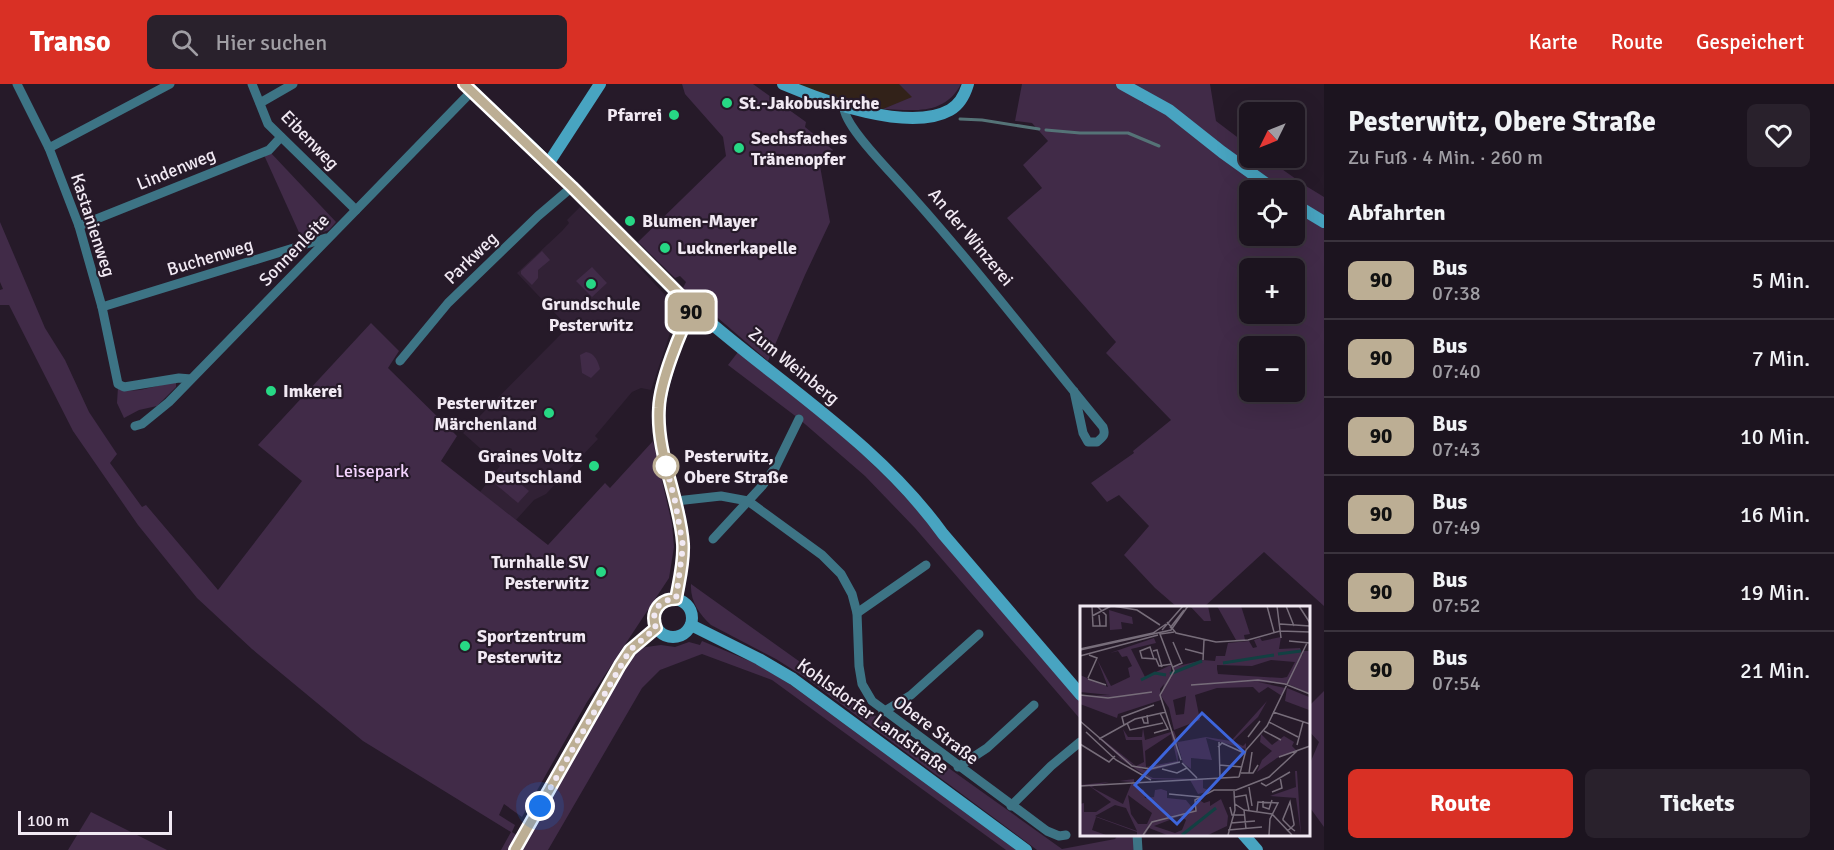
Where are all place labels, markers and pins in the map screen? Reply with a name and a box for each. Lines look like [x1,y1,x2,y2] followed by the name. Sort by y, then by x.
[739,92,880,114] place label: St.-Jakobuskirche
[720,96,734,110] marker: St.-Jakobuskirche
[607,104,662,126] place label: Pfarrei
[667,108,681,122] marker: Pfarrei
[751,127,847,170] place label: Sechsfaches Tränenopfer
[732,141,746,155] marker: Sechsfaches Tränenopfer
[642,210,758,232] place label: Blumen-Mayer
[623,214,637,228] marker: Blumen-Mayer
[677,237,797,259] place label: Lucknerkapelle
[658,241,672,255] marker: Lucknerkapelle
[584,277,598,291] marker: Grundschule Pesterwitz
[542,293,641,336] place label: Grundschule Pesterwitz
[283,380,342,402] place label: Imkerei
[264,384,278,398] marker: Imkerei
[434,392,538,435] place label: Pesterwitzer Märchenland
[542,406,556,420] marker: Pesterwitzer Märchenland
[478,445,582,488] place label: Graines Voltz Deutschland
[684,445,788,488] place label: Pesterwitz, Obere Straße
[653,453,679,479] marker: Pesterwitz, Obere Straße
[587,459,601,473] marker: Graines Voltz Deutschland
[491,551,589,594] place label: Turnhalle SV Pesterwitz
[594,565,608,579] marker: Turnhalle SV Pesterwitz
[477,625,586,668] place label: Sportzentrum Pesterwitz
[458,639,472,653] marker: Sportzentrum Pesterwitz

